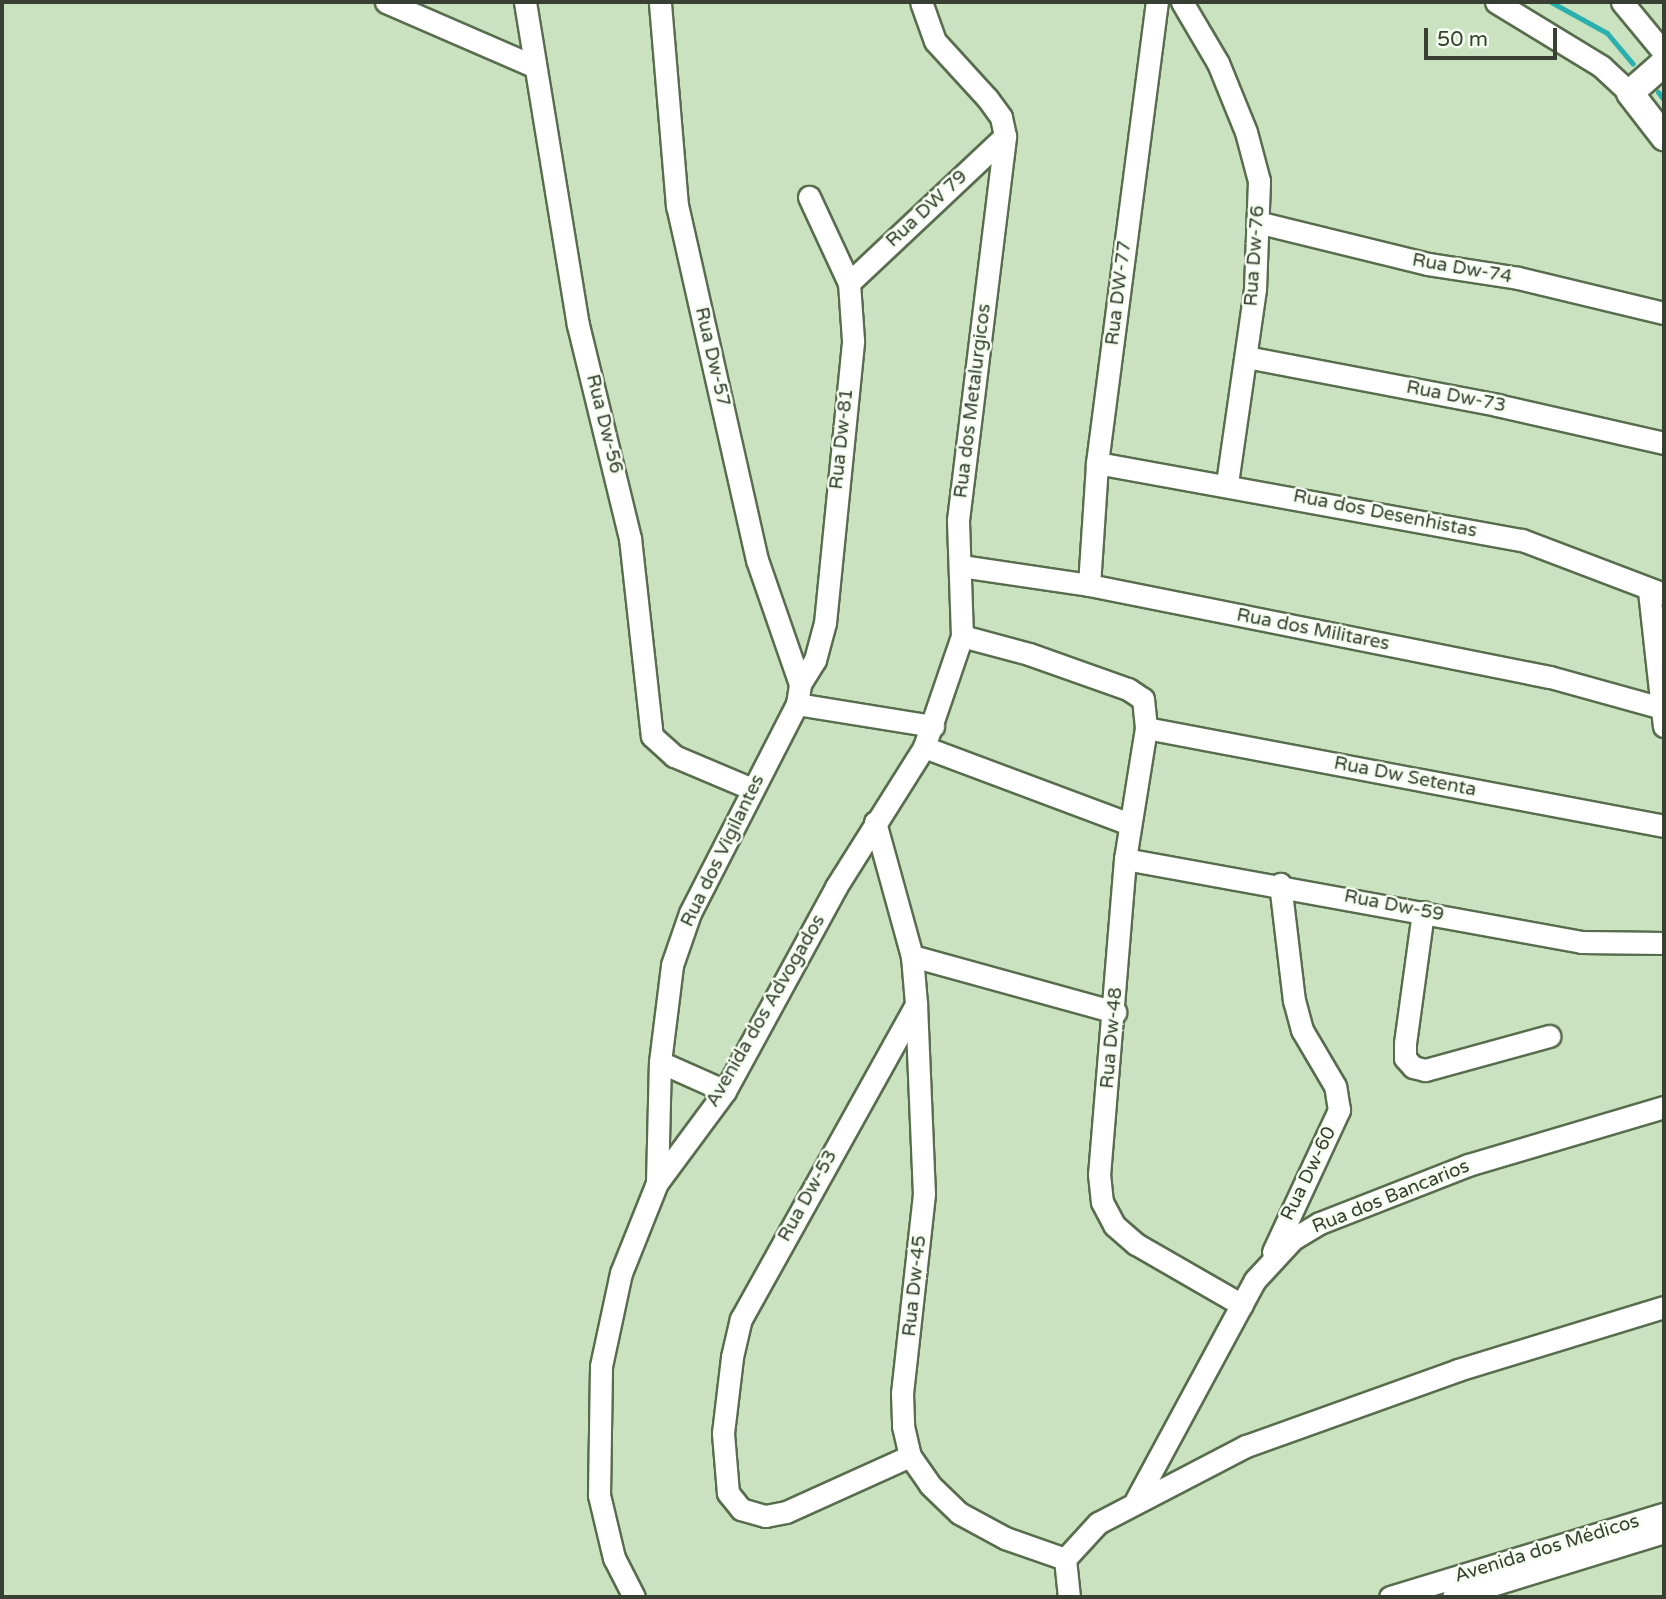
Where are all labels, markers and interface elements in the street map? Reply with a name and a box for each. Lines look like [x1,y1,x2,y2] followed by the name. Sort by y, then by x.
[1428,14,1561,58] scale bar
[1437,27,1488,52] text: 50 m
[882,166,972,252] street label: Rua DW 79
[1240,205,1270,307] street label: Rua Dw-76
[1101,239,1137,347] street label: Rua DW-77
[1410,249,1514,289] street label: Rua Dw-74
[950,302,996,500] street label: Rua dos Metalurgicos
[689,305,735,409] street label: Rua Dw-57
[581,372,627,476] street label: Rua Dw-56
[1404,376,1508,418] street label: Rua Dw-73
[825,387,859,491] street label: Rua Dw-81
[1291,485,1479,543] street label: Rua dos Desenhistas
[1235,604,1391,656] street label: Rua dos Militares
[1332,752,1478,802] street label: Rua Dw Setenta
[676,771,770,931] street label: Rua dos Vigilantes
[1342,885,1446,927] street label: Rua Dw-59
[702,911,830,1111] street label: Avenida dos Advogados
[1096,986,1128,1090] street label: Rua Dw-48
[1277,1123,1341,1225] street label: Rua Dw-60
[773,1146,843,1246] street label: Rua Dw-53
[1309,1155,1473,1239] street label: Rua dos Bancarios
[898,1234,932,1338] street label: Rua Dw-45
[1452,1510,1642,1588] street label: Avenida dos Médicos

